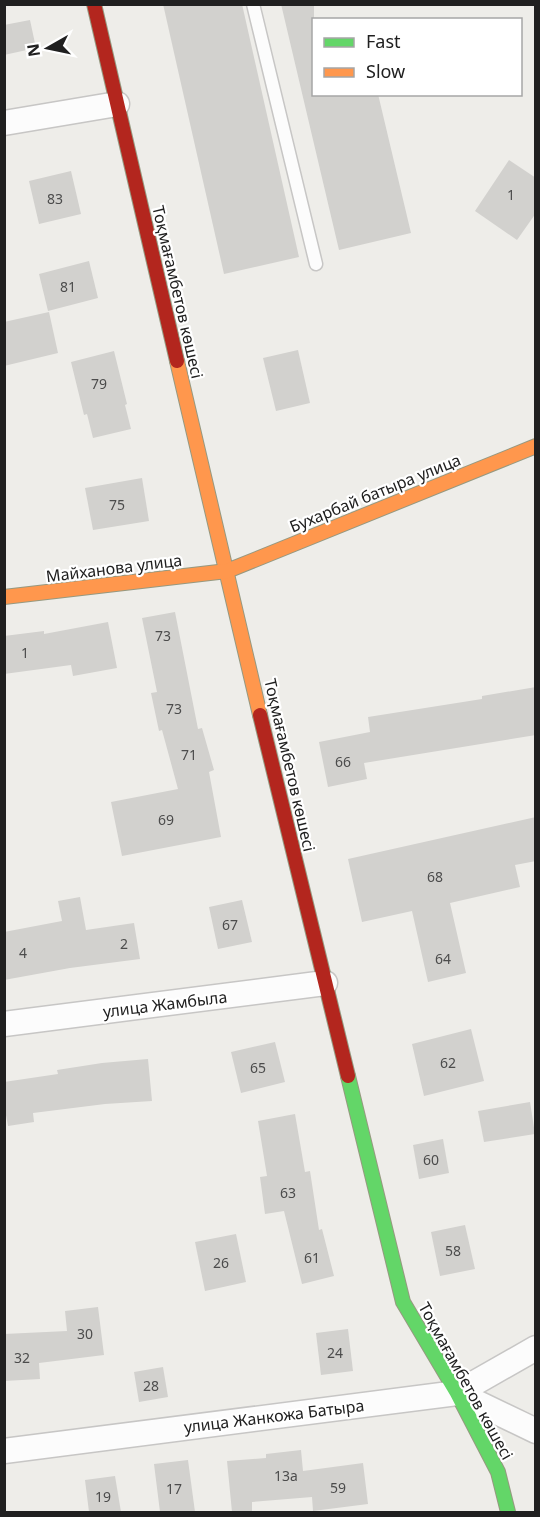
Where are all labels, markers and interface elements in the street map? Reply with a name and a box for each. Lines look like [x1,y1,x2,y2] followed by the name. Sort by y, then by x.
[18,18,78,78] north arrow
[312,18,522,96] legend
[366,29,401,53] text: Fast
[21,42,45,58] text: N
[366,59,405,83] text: Slow
[507,185,515,204] house number: 1
[47,189,63,208] house number: 83
[147,203,209,381] street label: Тоқмағамбетов көшесі
[60,277,76,296] house number: 81
[91,374,107,393] house number: 79
[286,449,464,537] street label: Бухарбай батыра улица
[109,495,125,514] house number: 75
[45,549,183,587] street label: Майханова улица
[155,626,171,645] house number: 73
[21,643,29,662] house number: 1
[259,676,321,854] street label: Тоқмағамбетов көшесі
[166,699,182,718] house number: 73
[181,745,197,764] house number: 71
[335,752,351,771] house number: 66
[158,810,174,829] house number: 69
[427,867,443,886] house number: 68
[222,915,238,934] house number: 67
[120,934,128,953] house number: 2
[19,943,27,962] house number: 4
[435,949,451,968] house number: 64
[102,985,228,1023] street label: улица Жамбыла
[440,1053,456,1072] house number: 62
[250,1058,266,1077] house number: 65
[423,1150,439,1169] house number: 60
[280,1183,296,1202] house number: 63
[445,1241,461,1260] house number: 58
[304,1248,320,1267] house number: 61
[213,1253,229,1272] house number: 26
[414,1298,518,1464] street label: Тоқмағамбетов көшесі
[77,1324,93,1343] house number: 30
[327,1343,343,1362] house number: 24
[14,1348,30,1367] house number: 32
[143,1376,159,1395] house number: 28
[183,1394,365,1438] street label: улица Жанкожа Батыра
[274,1466,298,1485] house number: 13а
[330,1478,346,1497] house number: 59
[166,1479,182,1498] house number: 17
[95,1487,111,1506] house number: 19

